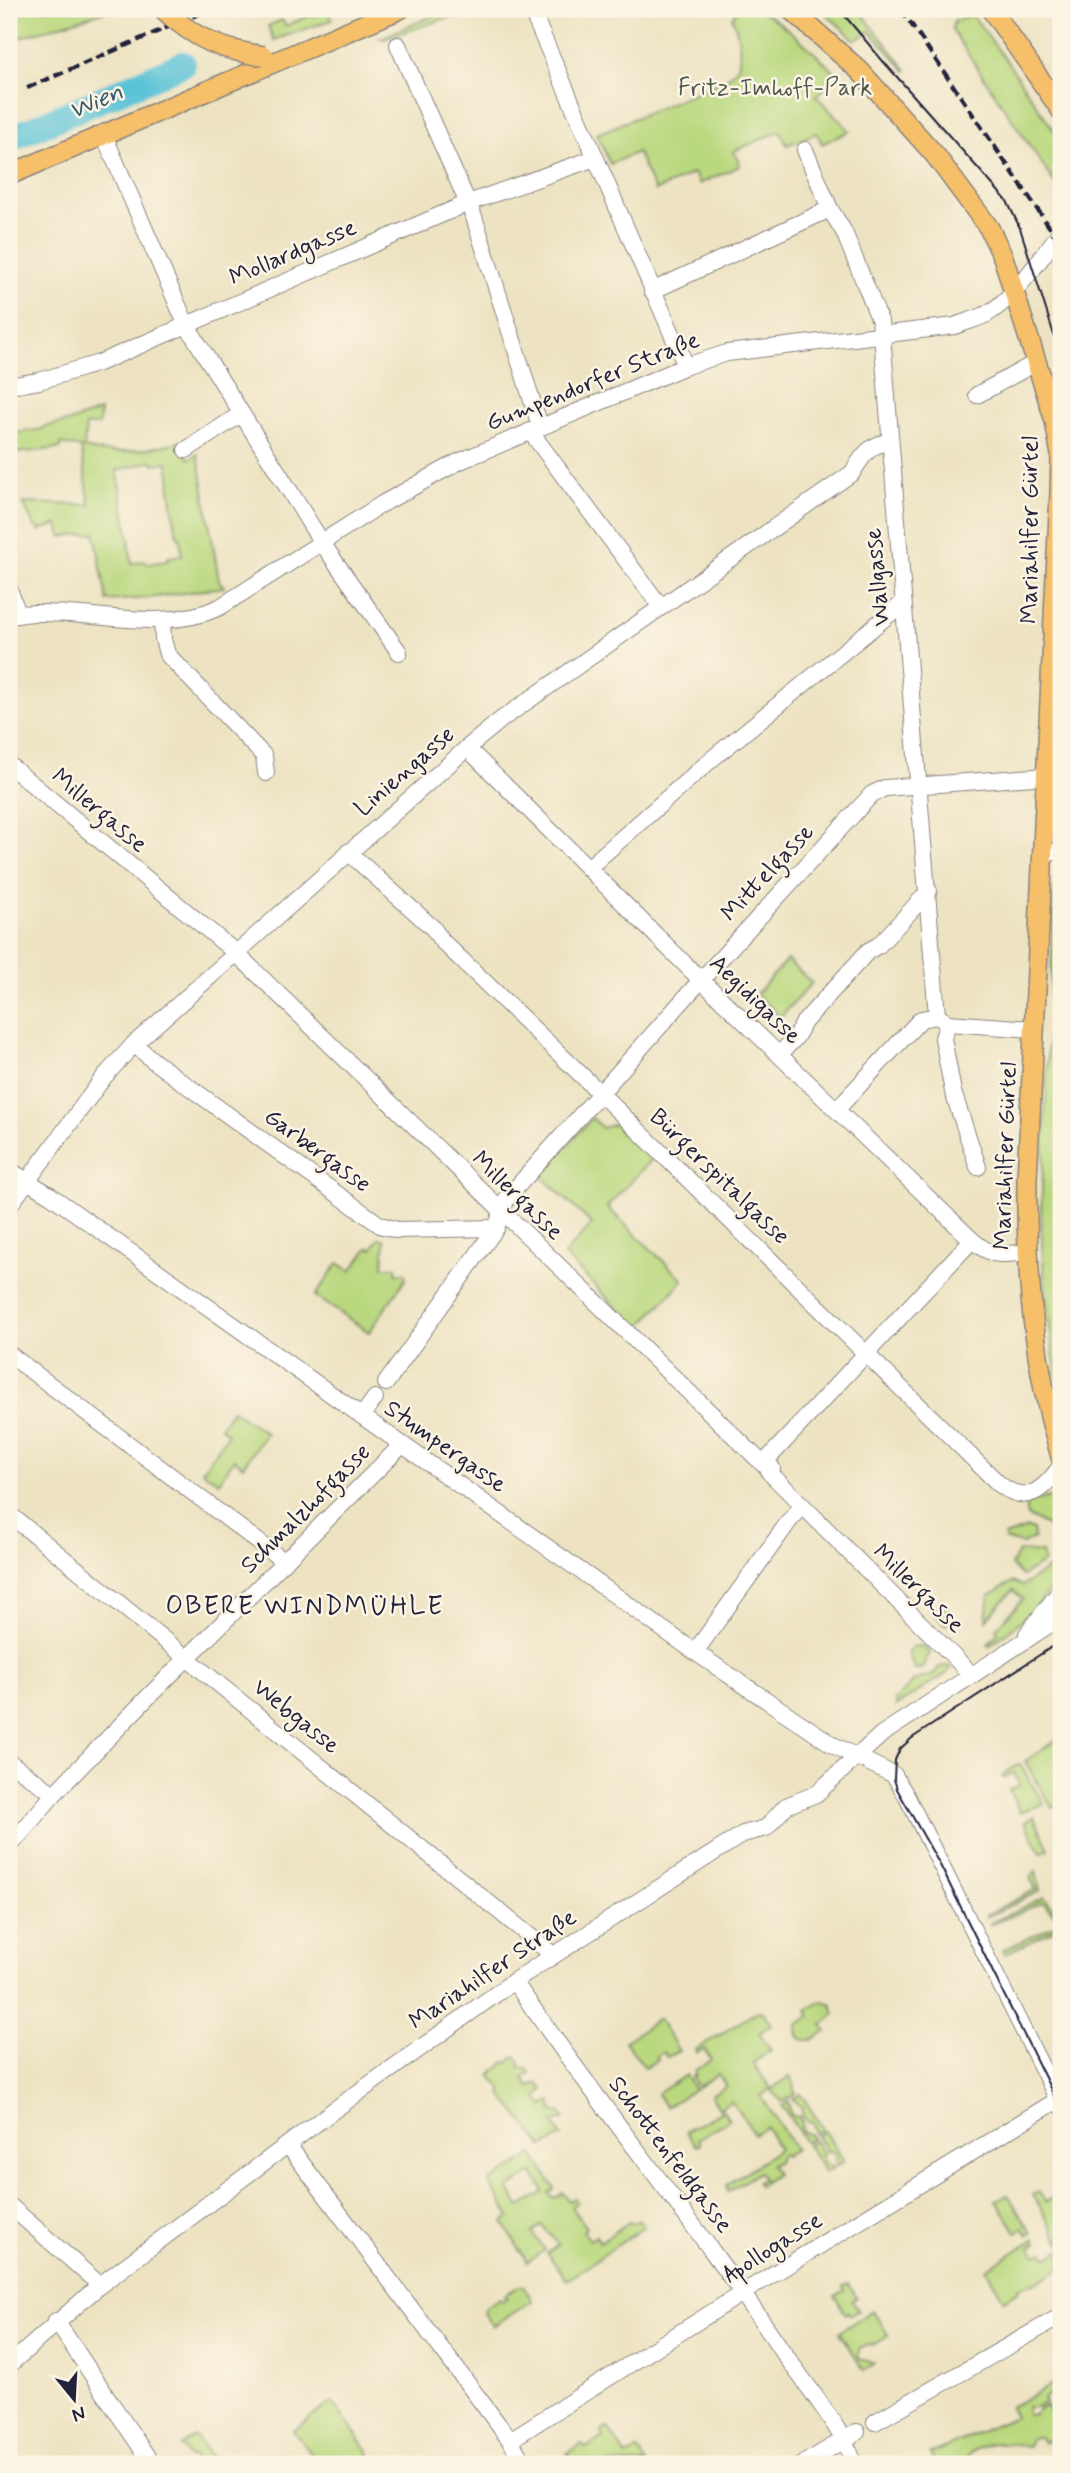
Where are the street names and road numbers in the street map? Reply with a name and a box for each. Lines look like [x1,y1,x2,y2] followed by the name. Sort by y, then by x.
[225,212,362,296] street label: Mollardgasse
[482,325,704,439] street label: Gumpendorfer Straße
[1015,436,1046,624] street label: Mariahilfer Gürtel
[858,527,898,627] street label: Wallgasse
[348,720,462,824] street label: Liniengasse
[43,762,154,863] street label: Millergasse
[715,817,824,931] street label: Mittelgasse
[701,948,808,1053] street label: Aegidigasse
[987,1062,1025,1250] street label: Mariahilfer Gürtel
[256,1102,377,1203] street label: Garbergasse
[640,1102,796,1254] street label: Bürgerspitalgasse
[462,1144,570,1250] street label: Millergasse
[378,1393,512,1501] street label: Stumpergasse
[234,1437,380,1583] street label: Schmalzhofgasse
[863,1537,971,1643] street label: Millergasse
[245,1672,346,1763] street label: Webgasse
[403,1902,583,2038] street label: Mariahilfer Straße
[598,2070,739,2242] street label: Schottenfeldgasse
[718,2205,830,2293] street label: Apollogasse

